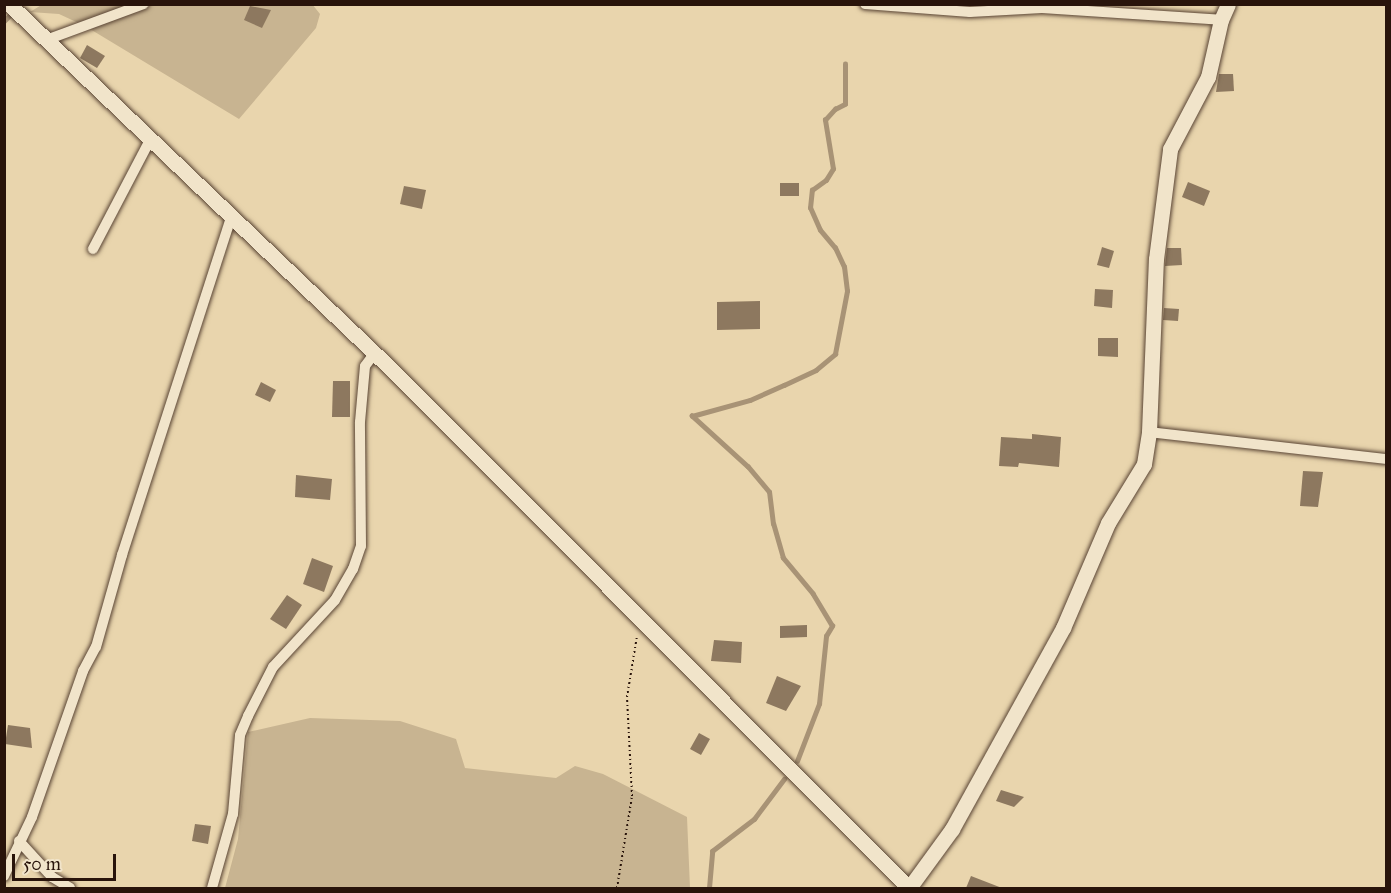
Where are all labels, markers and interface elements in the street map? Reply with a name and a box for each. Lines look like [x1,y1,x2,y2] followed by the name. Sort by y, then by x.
[15,842,118,880] scale bar
[23,853,61,875] text: 50 m

